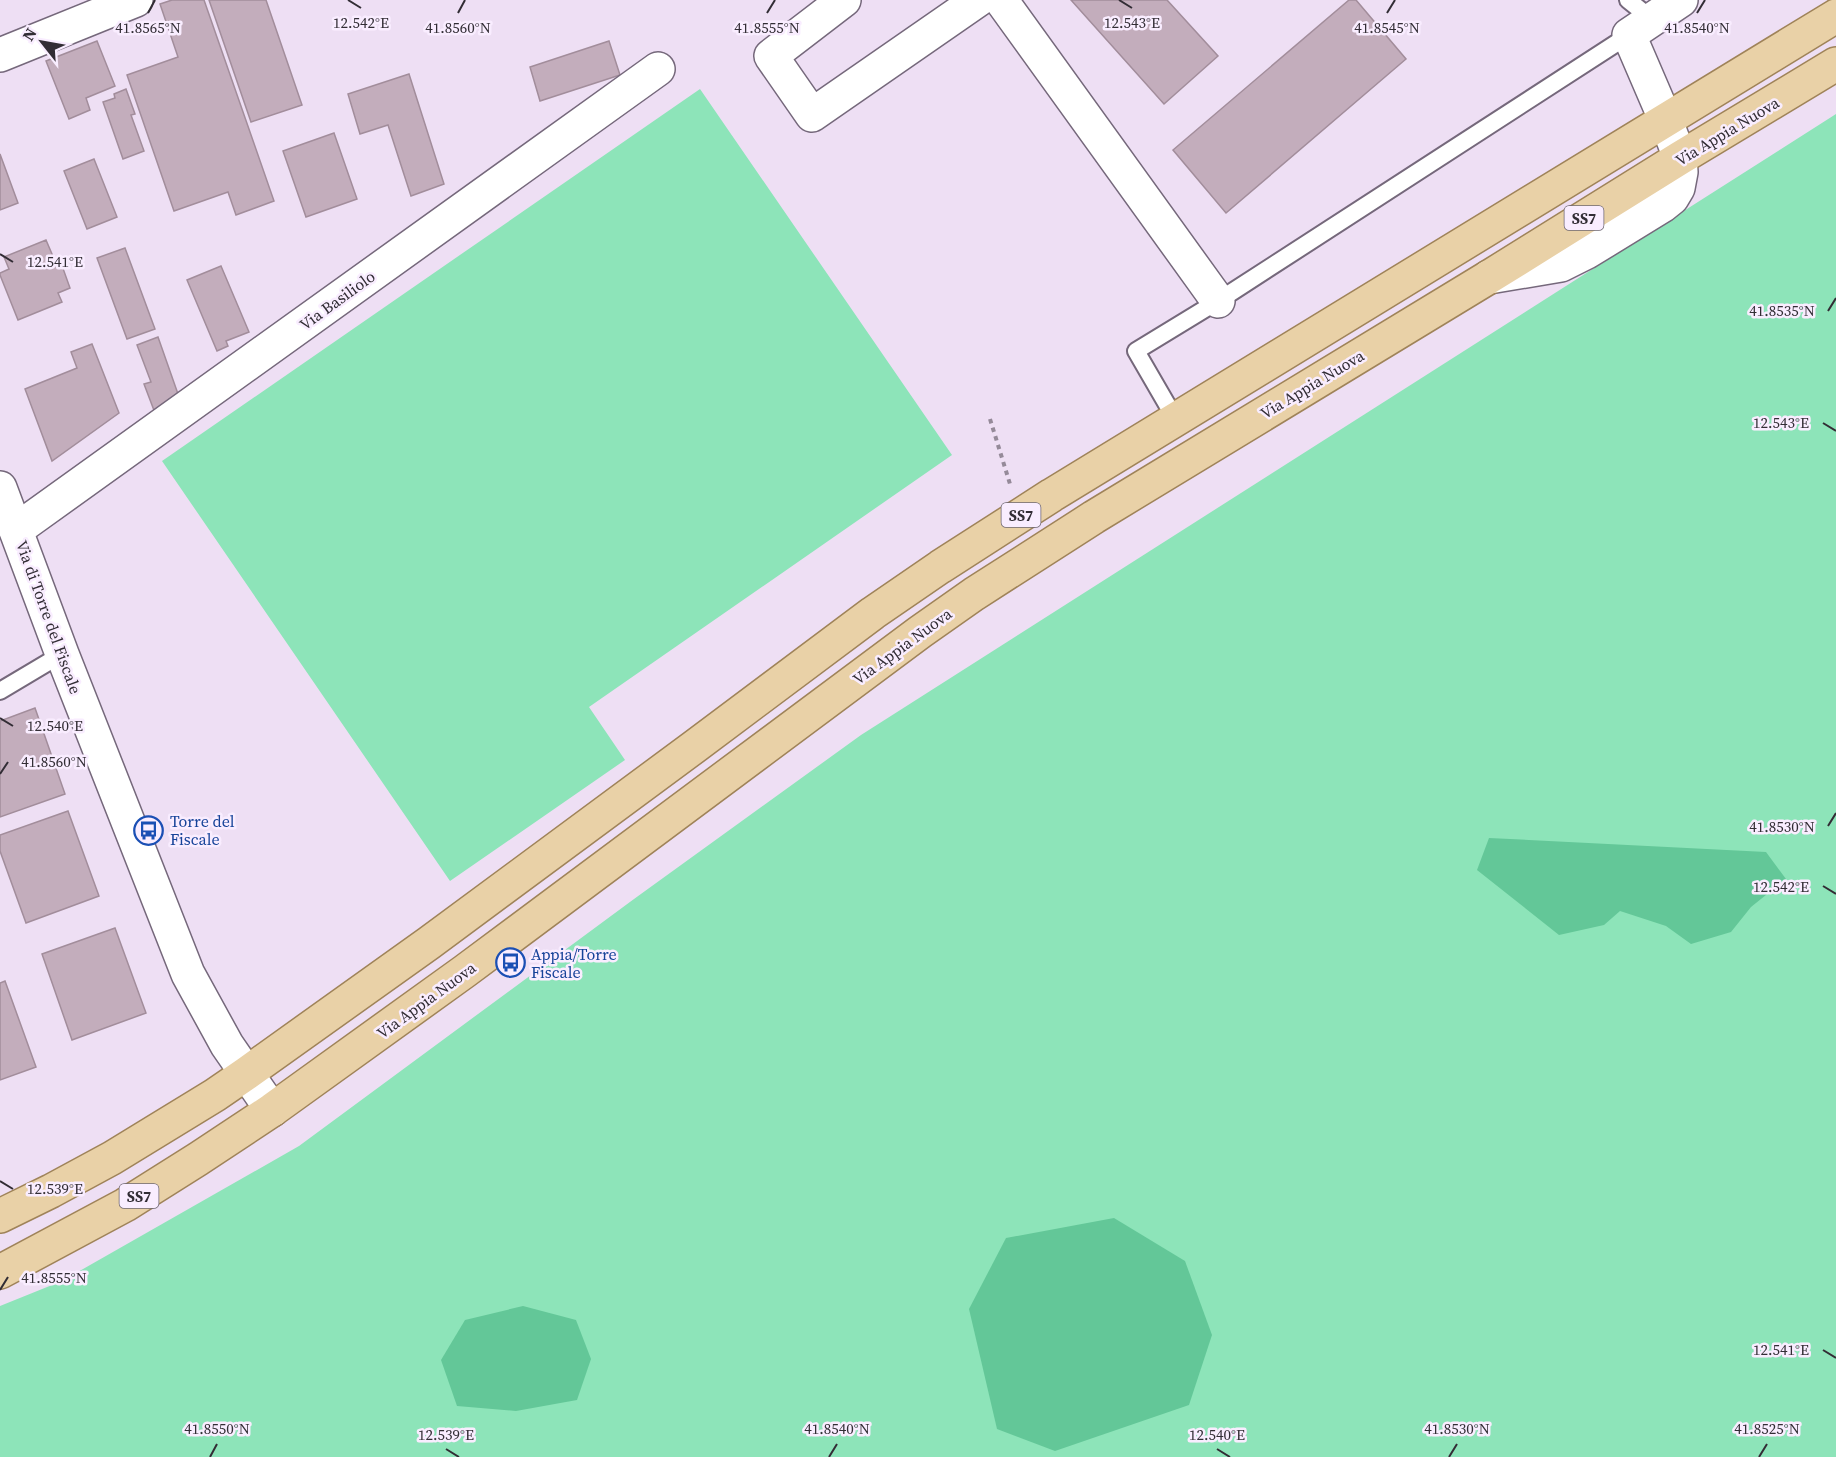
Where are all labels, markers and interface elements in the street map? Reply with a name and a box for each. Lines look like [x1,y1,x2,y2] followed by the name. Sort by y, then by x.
[12,12,72,72] north arrow
[333,12,389,33] text: 12.542°E
[1104,12,1160,33] text: 12.543°E
[115,17,181,38] text: 41.8565°N
[425,17,491,38] text: 41.8560°N
[734,17,800,38] text: 41.8555°N
[1354,17,1420,38] text: 41.8545°N
[1664,17,1730,38] text: 41.8540°N
[17,23,42,45] text: N
[1671,91,1784,171] street label: Via Appia Nuova
[1564,206,1604,230] road number: SS7
[27,251,83,272] text: 12.541°E
[295,265,379,335] street label: Via Basiliolo
[1749,300,1815,321] text: 41.8535°N
[1256,344,1369,424] street label: Via Appia Nuova
[1753,412,1809,433] text: 12.543°E
[1002,503,1040,527] road number: SS7
[11,537,87,697] street label: Via di Torre del Fiscale
[848,602,957,689] street label: Via Appia Nuova
[27,715,83,736] text: 12.540°E
[21,751,87,772] text: 41.8560°N
[170,810,235,850] place label: Torre del Fiscale
[133,814,165,846] bus stop icon: Torre del Fiscale
[1749,816,1815,837] text: 41.8530°N
[1753,876,1809,897] text: 12.542°E
[531,943,617,983] place label: Appia/Torre Fiscale
[494,947,526,979] bus stop icon: Appia/Torre Fiscale
[372,956,481,1043] street label: Via Appia Nuova
[27,1178,83,1199] text: 12.539°E
[120,1184,158,1208] road number: SS7
[21,1267,87,1288] text: 41.8555°N
[1753,1339,1809,1360] text: 12.541°E
[184,1418,250,1439] text: 41.8550°N
[804,1418,870,1439] text: 41.8540°N
[1424,1418,1490,1439] text: 41.8530°N
[1734,1418,1800,1439] text: 41.8525°N
[418,1424,474,1445] text: 12.539°E
[1189,1424,1245,1445] text: 12.540°E

